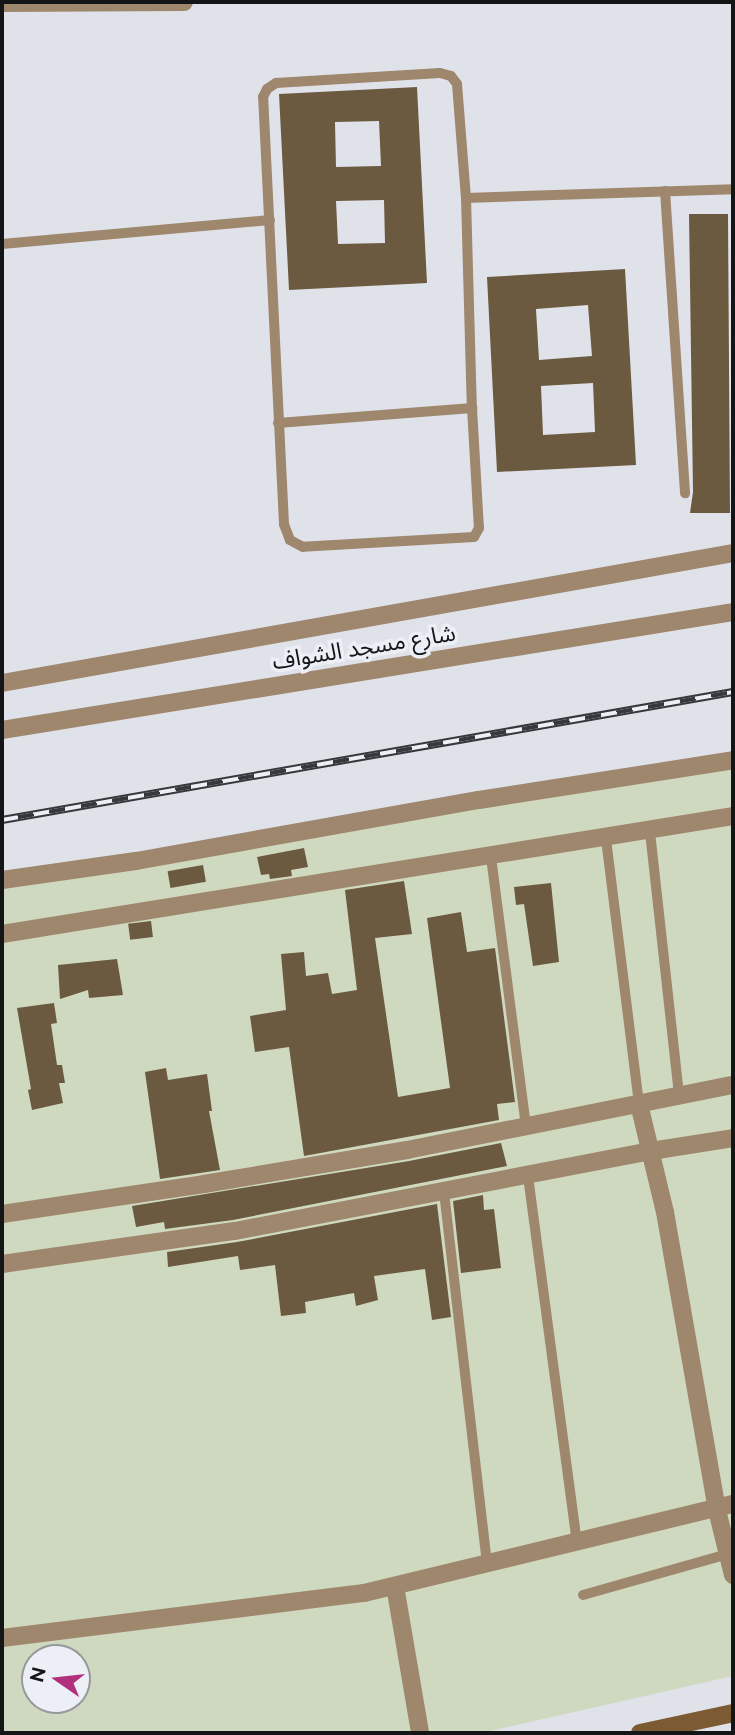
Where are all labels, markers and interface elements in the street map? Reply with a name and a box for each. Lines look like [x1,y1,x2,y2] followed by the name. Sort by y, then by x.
[270,619,458,675] street label: شارع مسجد الشواف
[21,1644,91,1714] north arrow
[25,1665,50,1684] text: N

